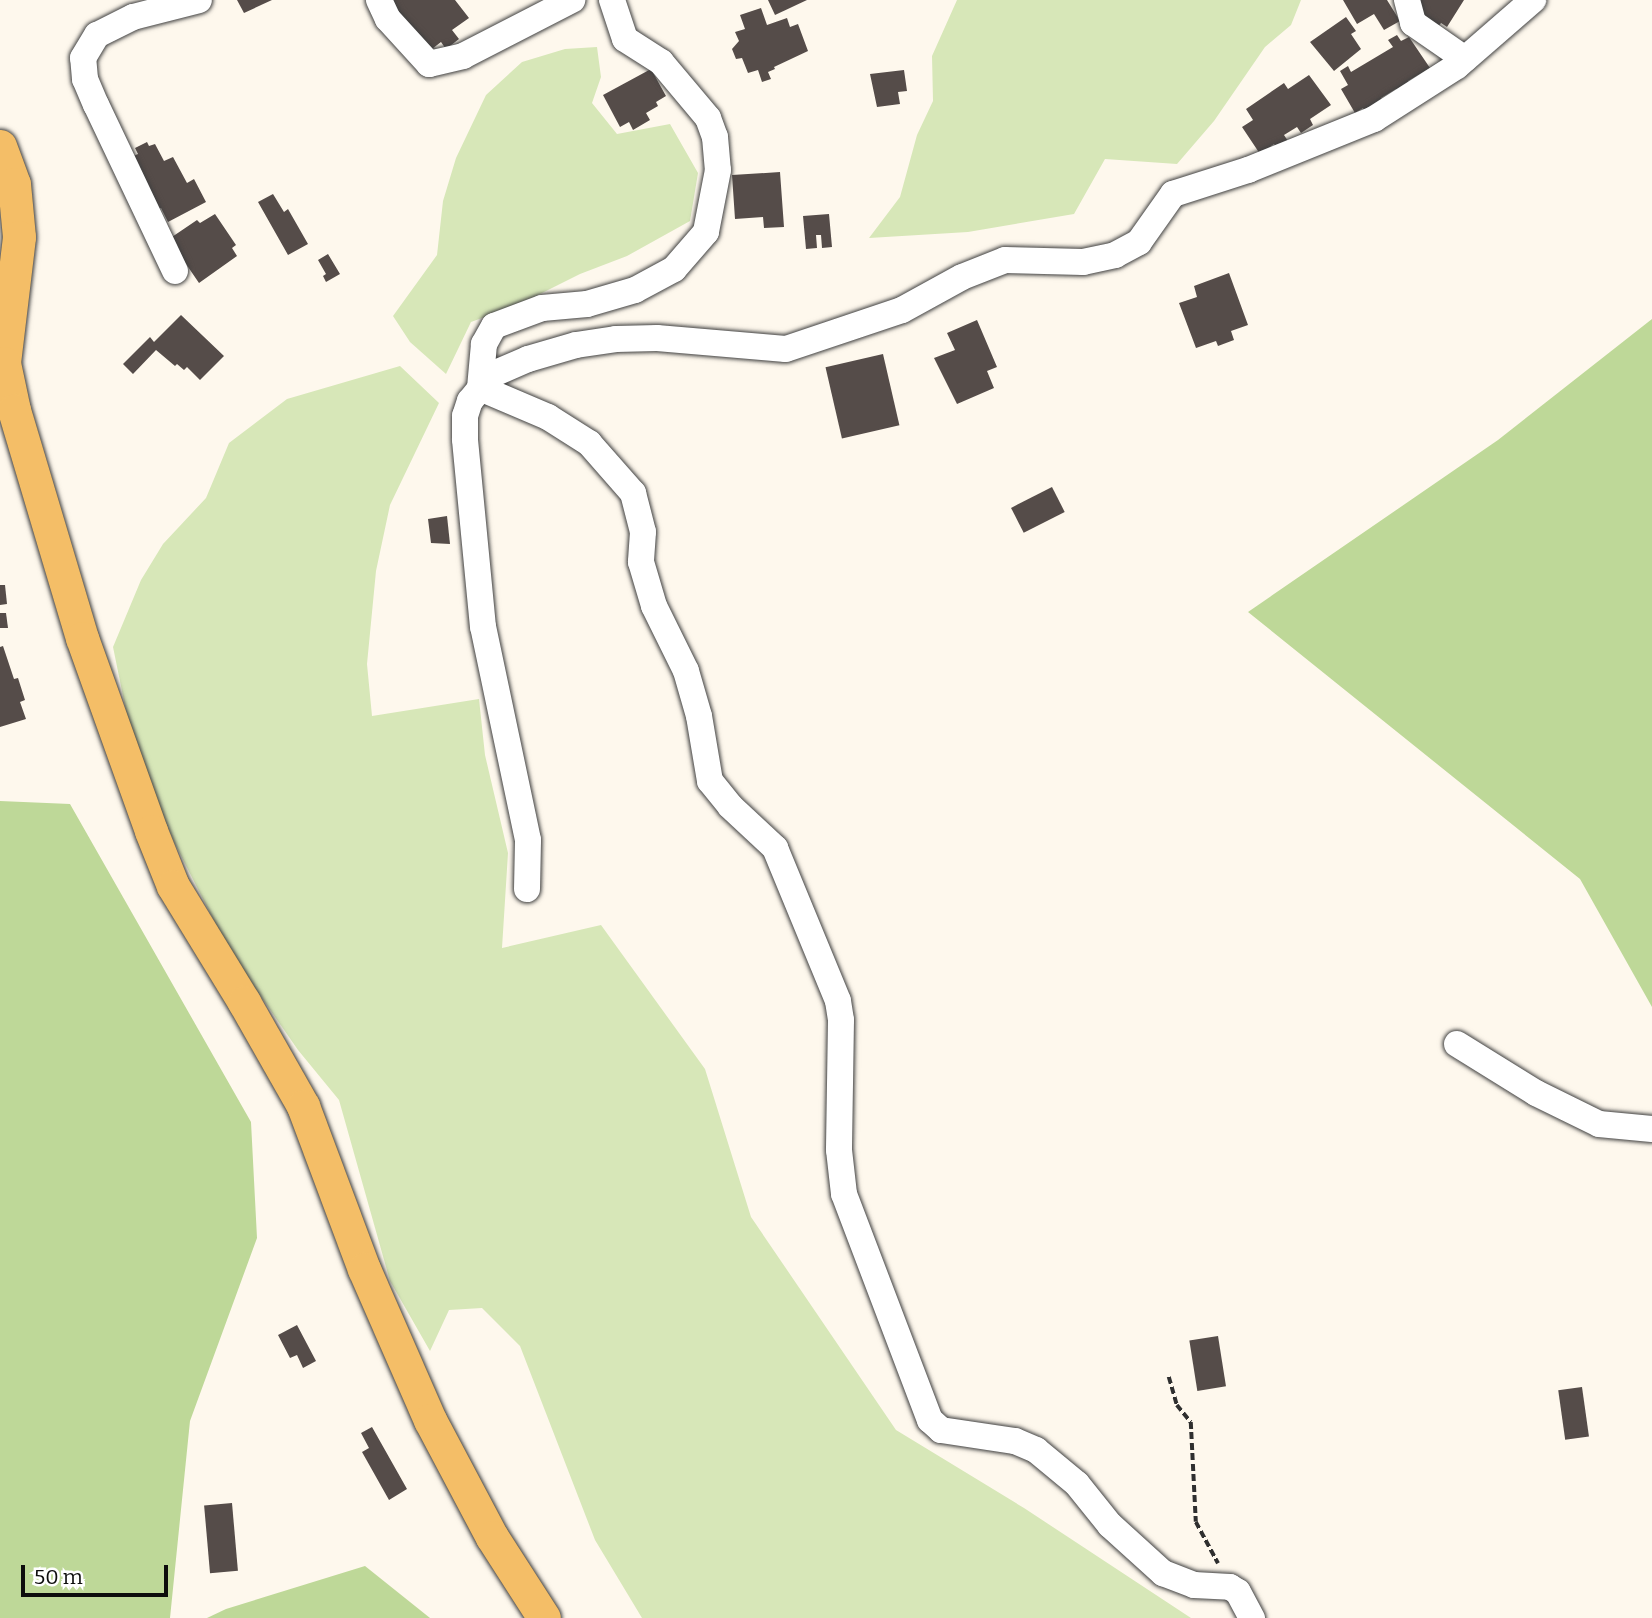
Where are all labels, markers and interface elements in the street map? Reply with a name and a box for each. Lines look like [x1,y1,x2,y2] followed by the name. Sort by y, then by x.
[24,1552,172,1596] scale bar
[34,1564,83,1590] text: 50 m

